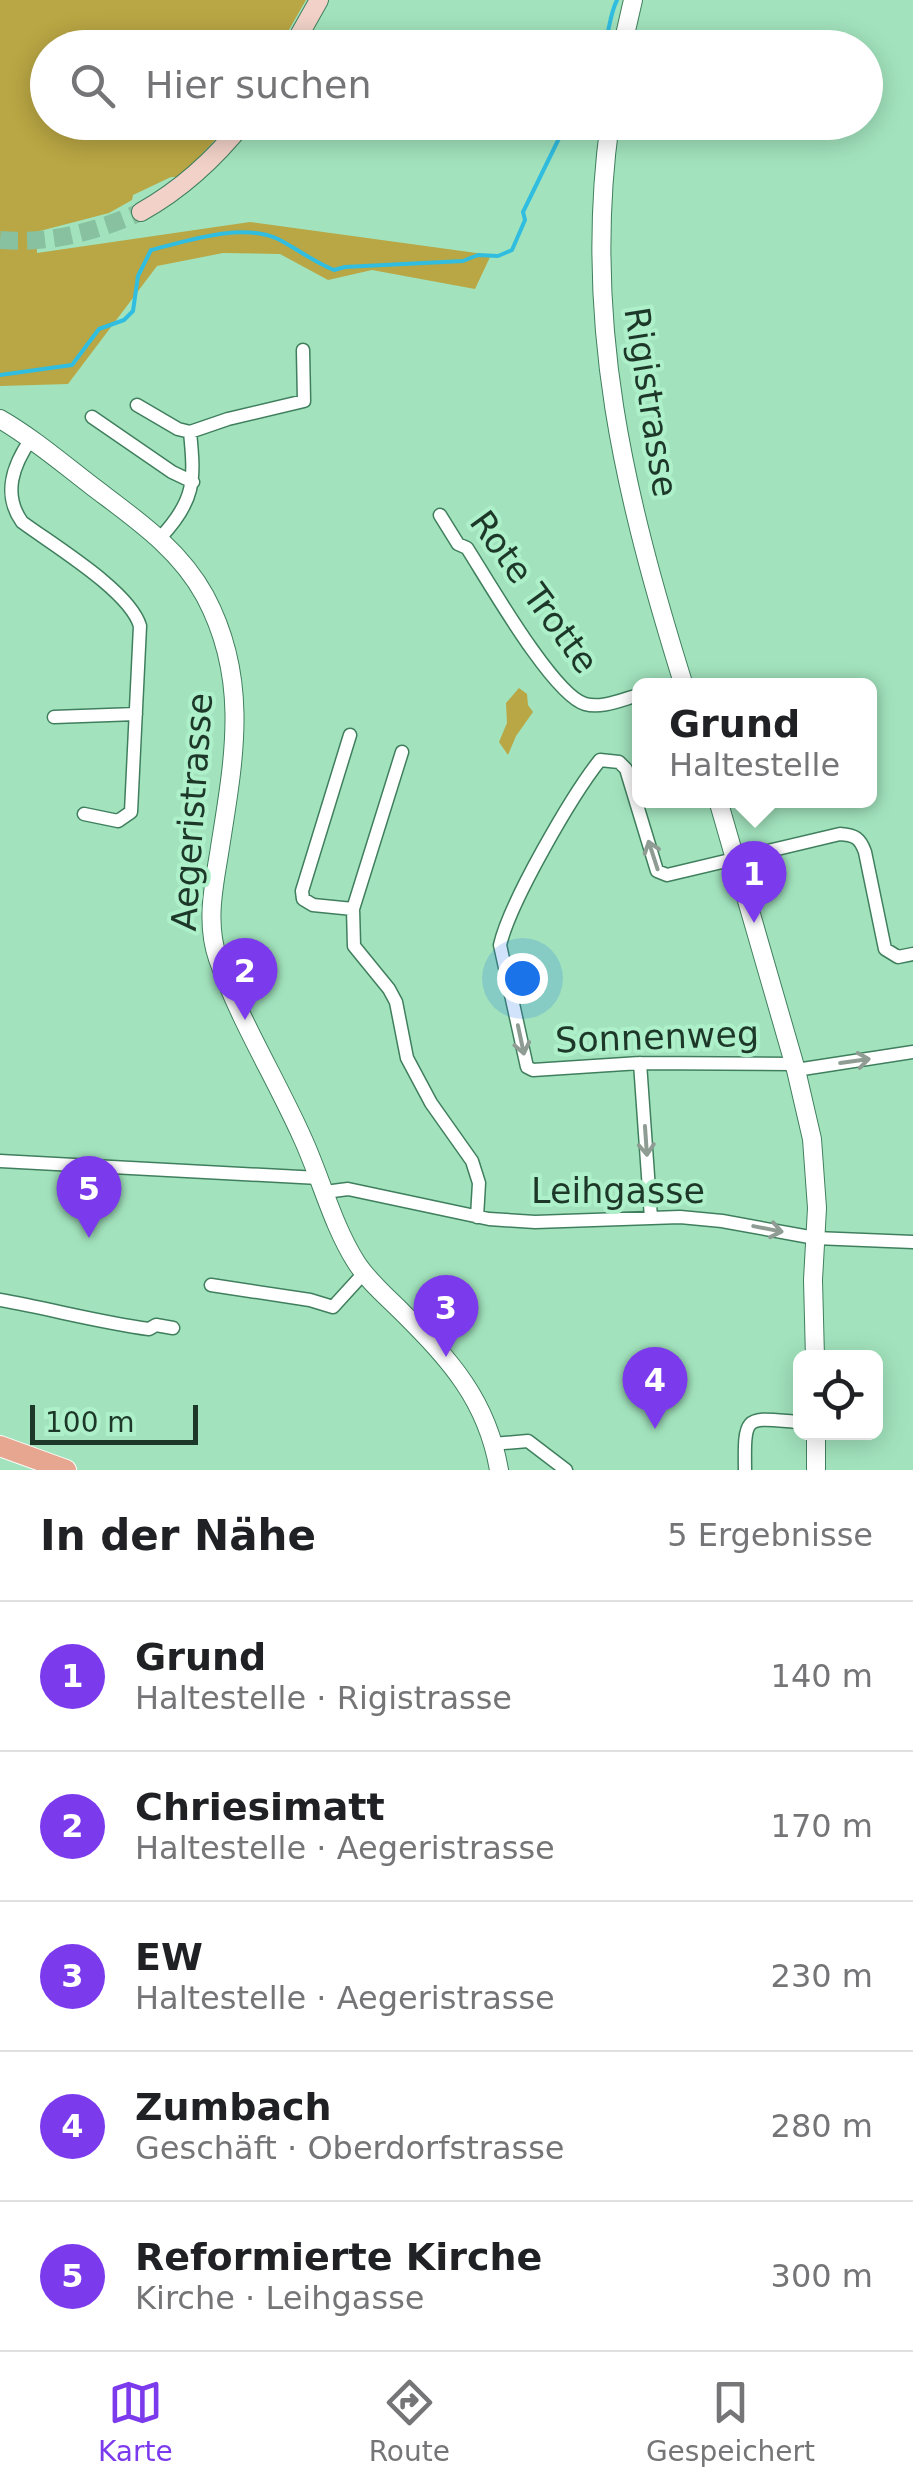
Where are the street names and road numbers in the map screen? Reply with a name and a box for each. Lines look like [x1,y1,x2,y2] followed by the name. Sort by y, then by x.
[616,304,686,500] street label: Rigistrasse
[462,503,606,681] street label: Rote Trotte
[164,692,220,932] street label: Aegeristrasse
[554,1013,760,1061] street label: Sonnenweg
[531,1171,705,1211] street label: Leihgasse

